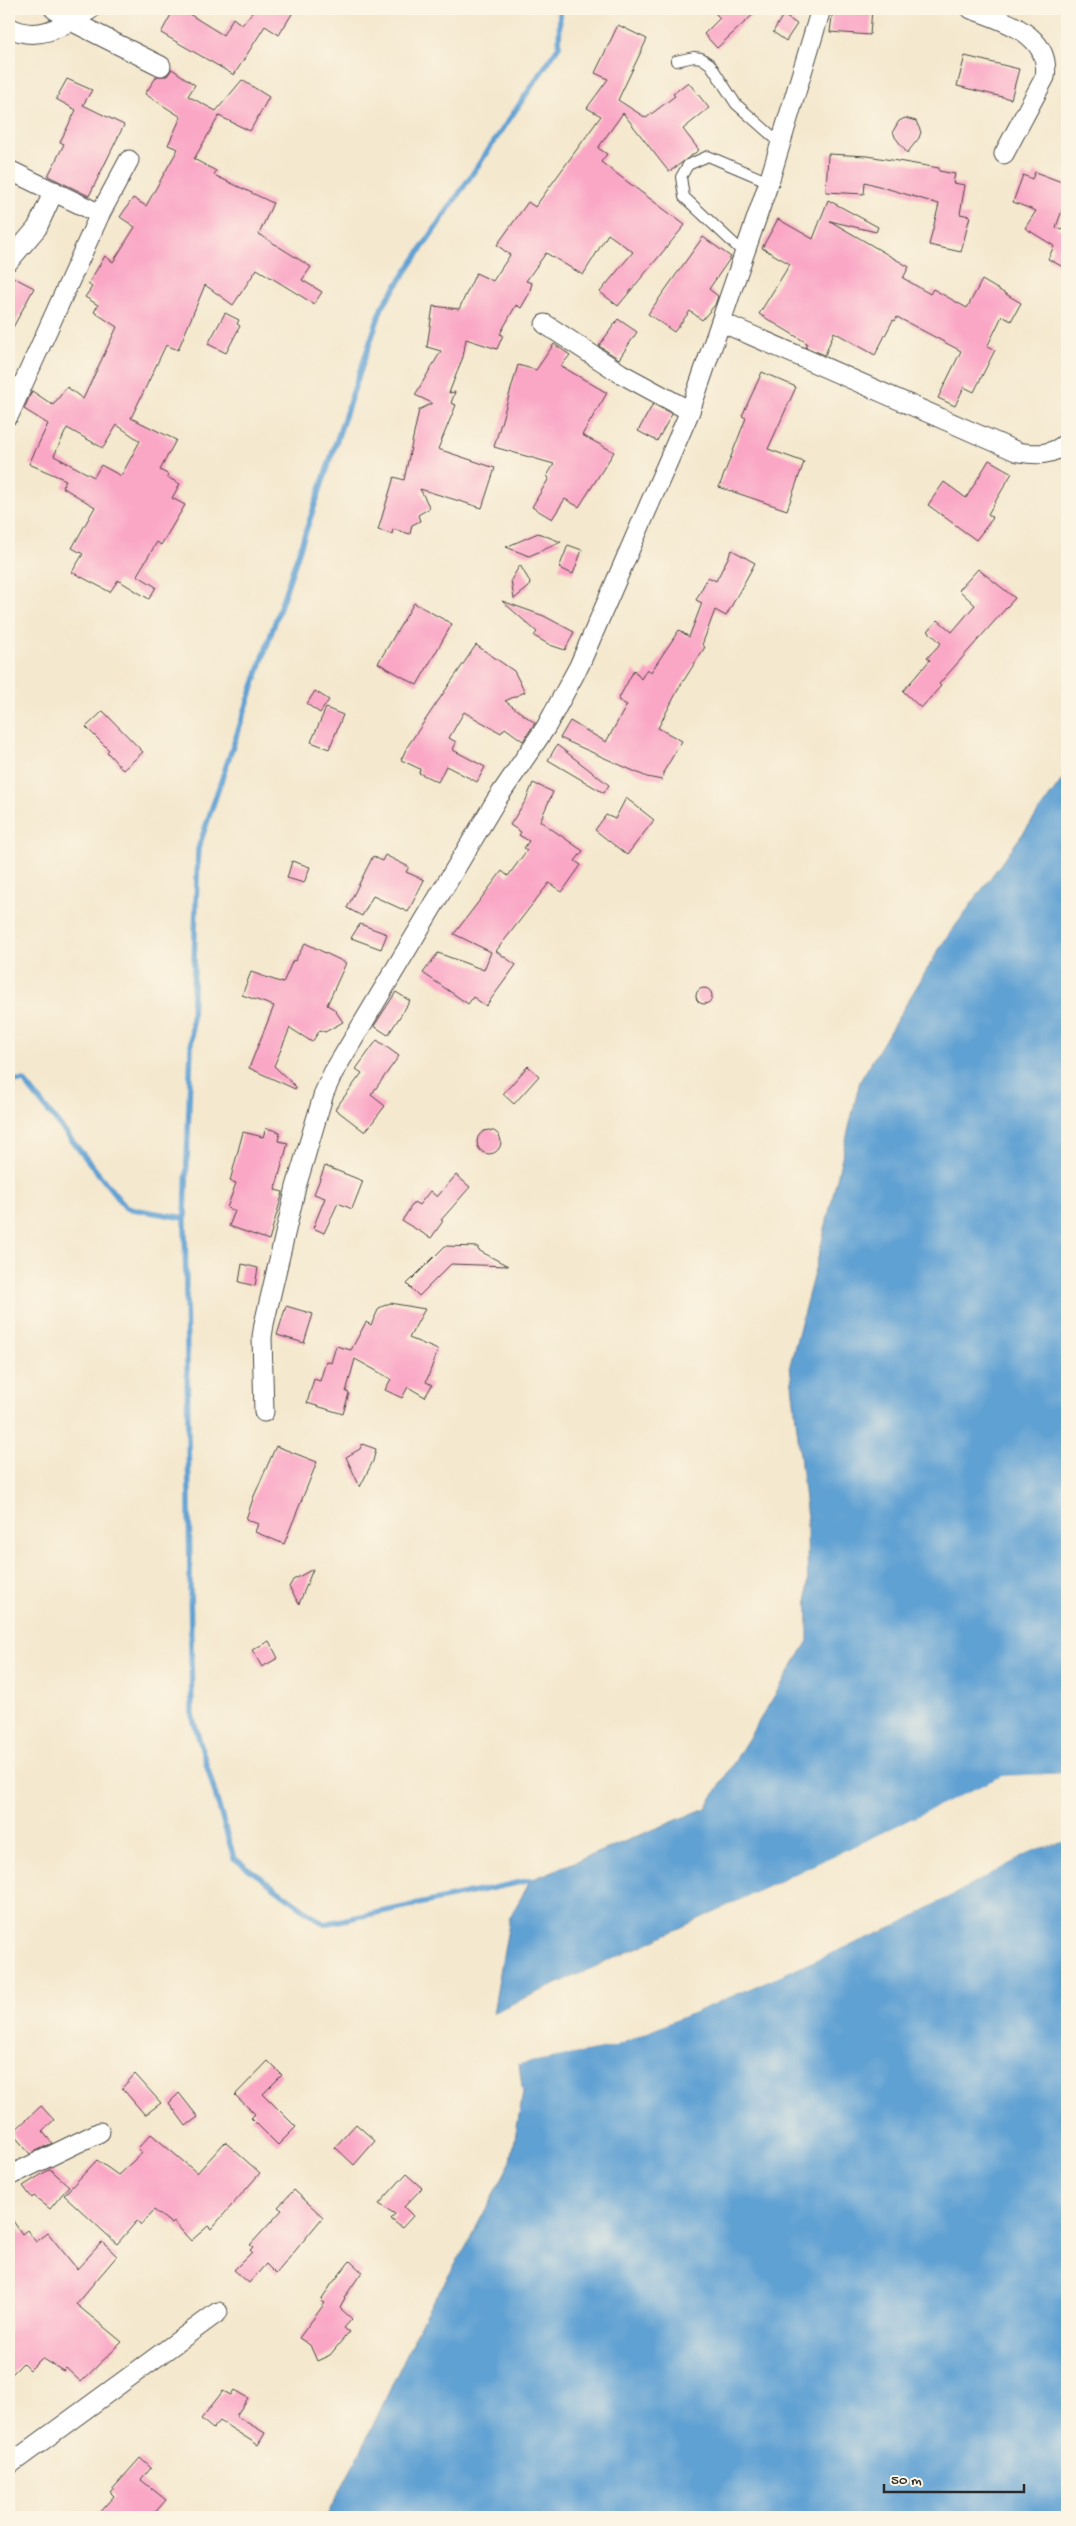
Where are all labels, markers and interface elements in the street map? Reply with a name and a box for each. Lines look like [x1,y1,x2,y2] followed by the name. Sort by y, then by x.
[884,2461,1024,2493] scale bar
[891,2472,922,2490] text: 50 m

